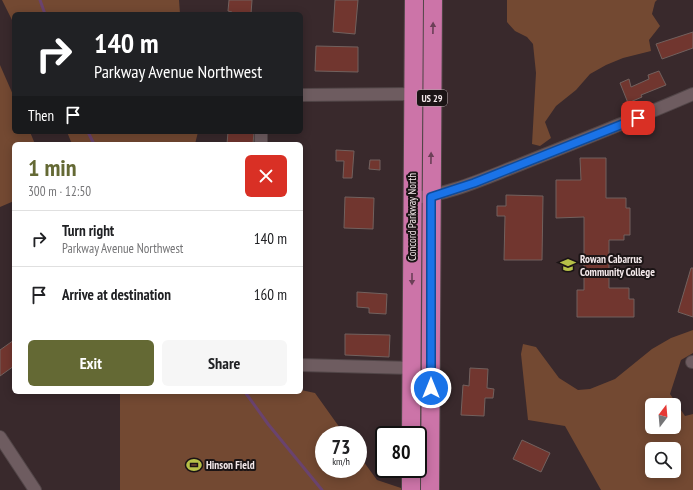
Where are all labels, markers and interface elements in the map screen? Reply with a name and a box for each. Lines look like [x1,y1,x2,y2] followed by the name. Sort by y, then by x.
[430,21,436,34] one-way arrow
[94,24,158,61] text: 140 m
[28,28,80,80] icon: right
[94,60,262,83] text: Parkway Avenue Northwest
[417,90,447,106] road number: US 29
[621,101,655,135] pin
[62,104,84,126] icon: arrive
[28,106,54,125] text: Then
[627,107,649,129] icon: arrive
[28,152,76,183] text: 1 min
[428,152,435,164] one-way arrow
[245,155,287,197] button: close
[405,173,419,261] street label: Concord Parkway North
[28,183,91,200] text: 300 m · 12:50
[62,221,114,240] text: Turn right
[28,228,50,250] icon: right
[254,229,287,248] text: 140 m
[62,240,183,257] text: Parkway Avenue Northwest
[580,252,655,279] place label: Rowan Cabarrus Community College
[559,256,577,274] school or university icon: Rowan Cabarrus Community College
[409,273,415,286] one-way arrow
[28,284,50,306] icon: arrive
[62,285,171,304] text: Arrive at destination
[254,285,287,304] text: 160 m
[28,340,154,386] button: Exit
[162,340,287,386] button: Share
[410,367,452,409] position arrow
[645,398,681,434] north arrow
[645,398,681,478] map controls
[375,426,427,478] speed limit sign: 80
[331,434,351,460] text: 73
[645,442,681,478] button: search
[332,455,350,468] text: km/h
[185,456,203,474] sports icon: Hinson Field
[206,458,255,472] place label: Hinson Field

